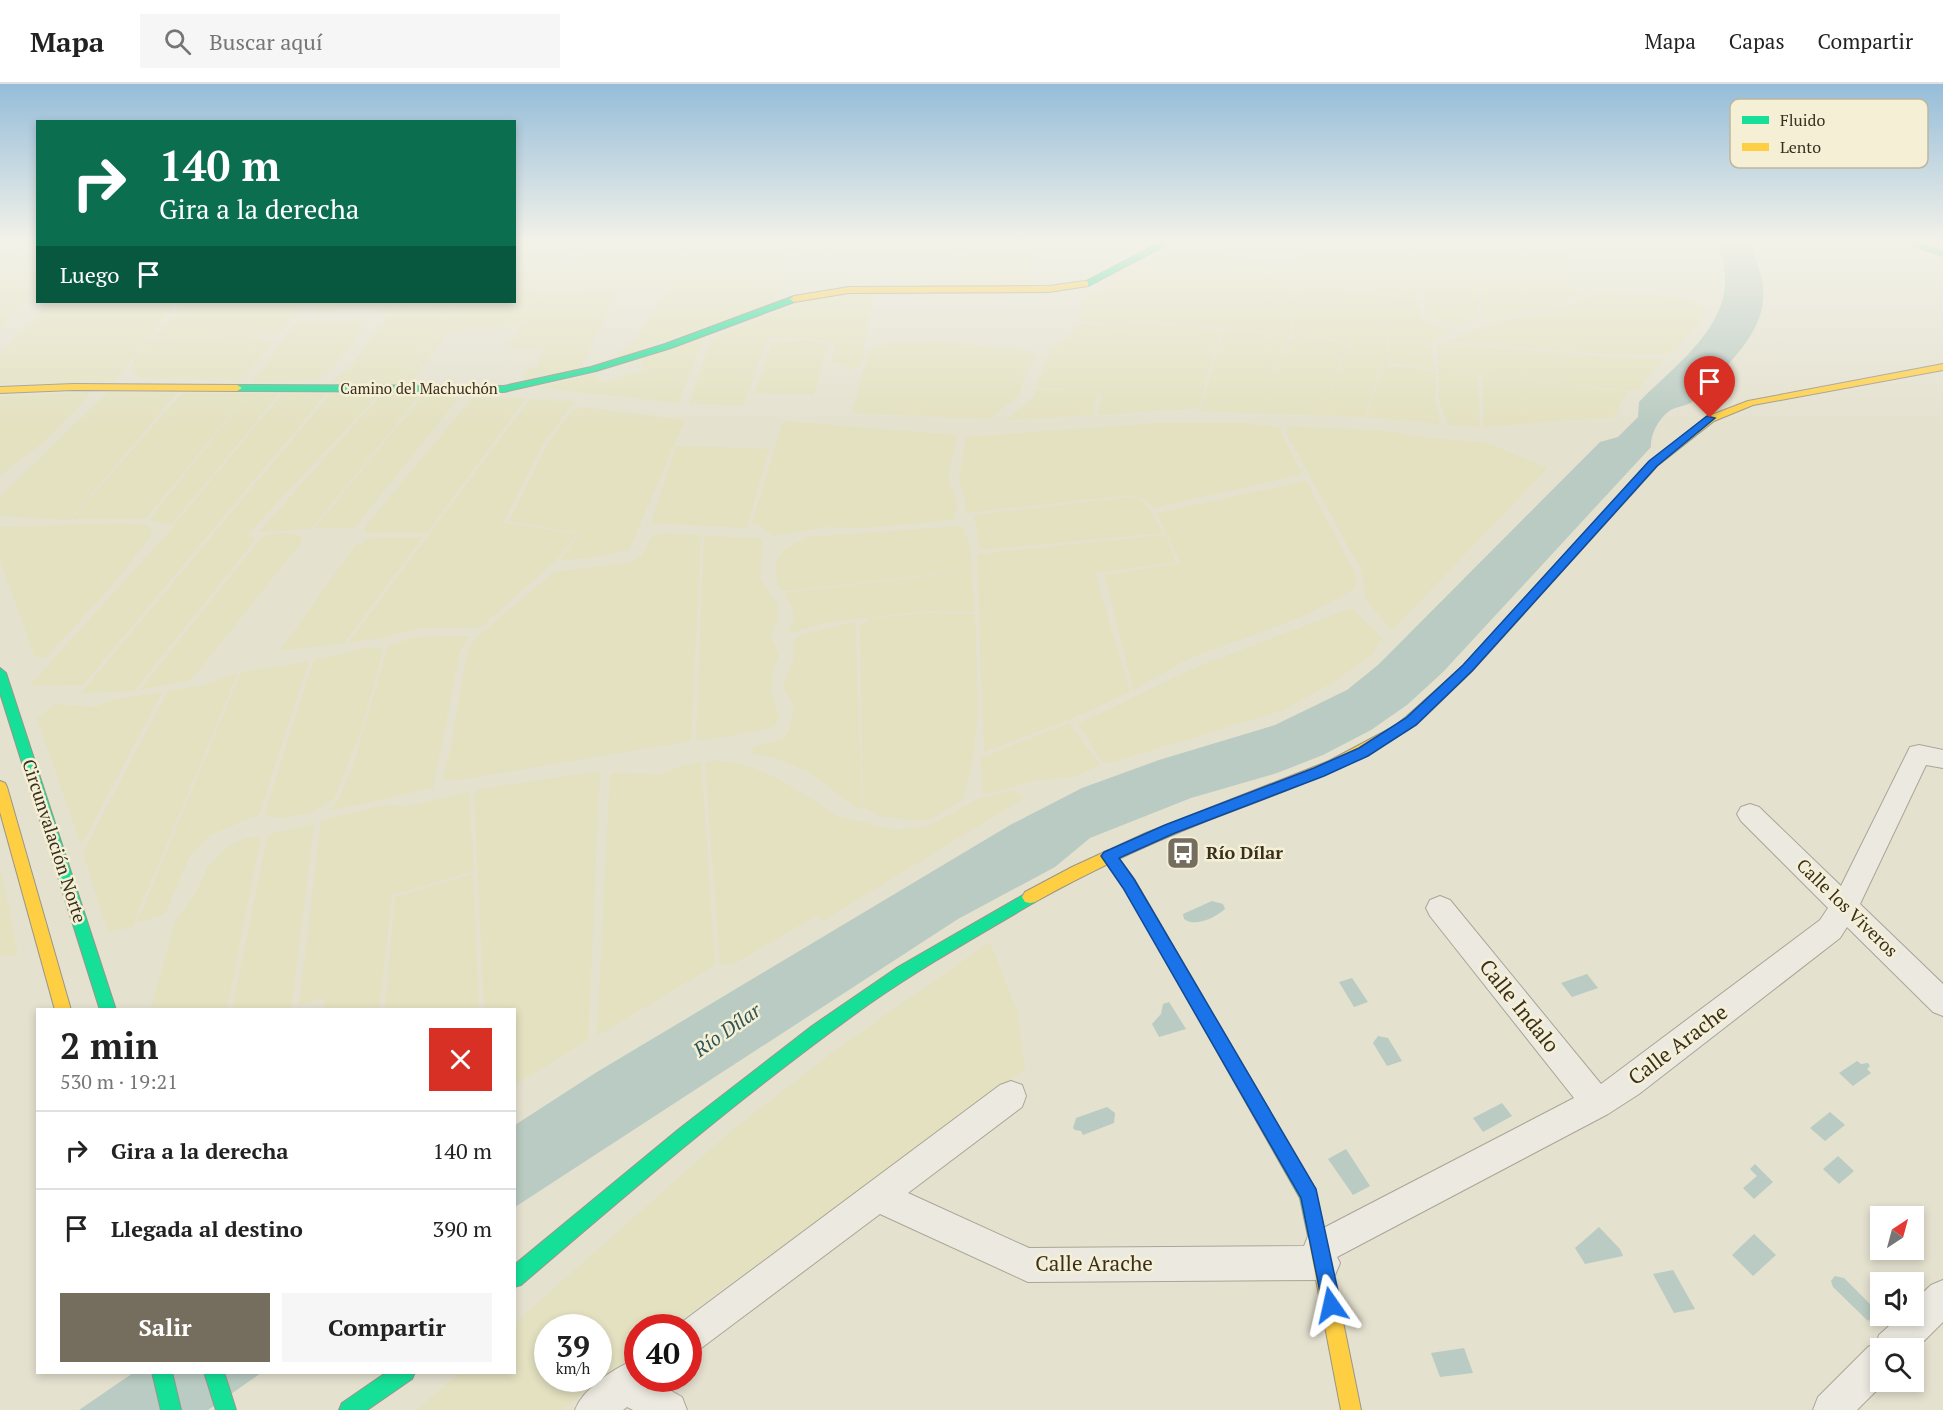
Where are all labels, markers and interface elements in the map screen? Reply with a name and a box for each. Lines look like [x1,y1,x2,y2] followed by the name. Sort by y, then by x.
[140,14,560,68] search box
[30,23,104,60] text: Mapa
[161,25,194,58] icon: search
[209,27,323,56] text: Buscar aquí
[1644,27,1696,55] text: Mapa
[1729,27,1785,55] text: Capas
[1818,27,1913,55] text: Compartir
[1730,99,1928,168] legend
[1780,109,1825,131] text: Fluido
[1780,136,1821,158] text: Lento
[159,137,280,193] text: 140 m
[60,144,138,222] icon: right
[159,191,359,227] text: Gira a la derecha
[132,258,165,291] icon: arrive
[60,260,120,289] text: Luego
[1684,356,1735,418] pin
[1693,365,1726,398] icon: arrive
[340,378,498,398] street label: Camino del Machuchón
[17,756,93,926] street label: Circunvalación Norte
[1165,835,1201,871] bus stop icon: Río Dílar
[1206,840,1283,864] place label: Río Dílar
[1792,853,1904,962] street label: Calle los Viveros
[1473,953,1566,1058] street label: Calle Indalo
[687,996,767,1063] water label: Río Dílar
[1622,998,1733,1091] street label: Calle Arache
[60,1022,158,1069] text: 2 min
[429,1028,492,1091] button: close
[60,1068,178,1095] text: 530 m · 19:21
[60,1134,93,1167] icon: right
[111,1136,289,1165] text: Gira a la derecha
[432,1136,492,1165] text: 140 m
[1870,1206,1924,1260] north arrow
[1870,1206,1924,1392] map controls
[60,1212,93,1245] icon: arrive
[111,1214,303,1243] text: Llegada al destino
[432,1214,492,1243] text: 390 m
[1035,1249,1153,1277] street label: Calle Arache
[1870,1272,1924,1326] button: sound
[1299,1273,1363,1337] position arrow
[60,1293,270,1362] button: Salir
[282,1293,492,1362] button: Compartir
[624,1314,702,1392] speed limit sign: 40
[556,1326,590,1366] text: 39
[1870,1338,1924,1392] button: search
[556,1358,590,1378] text: km/h

